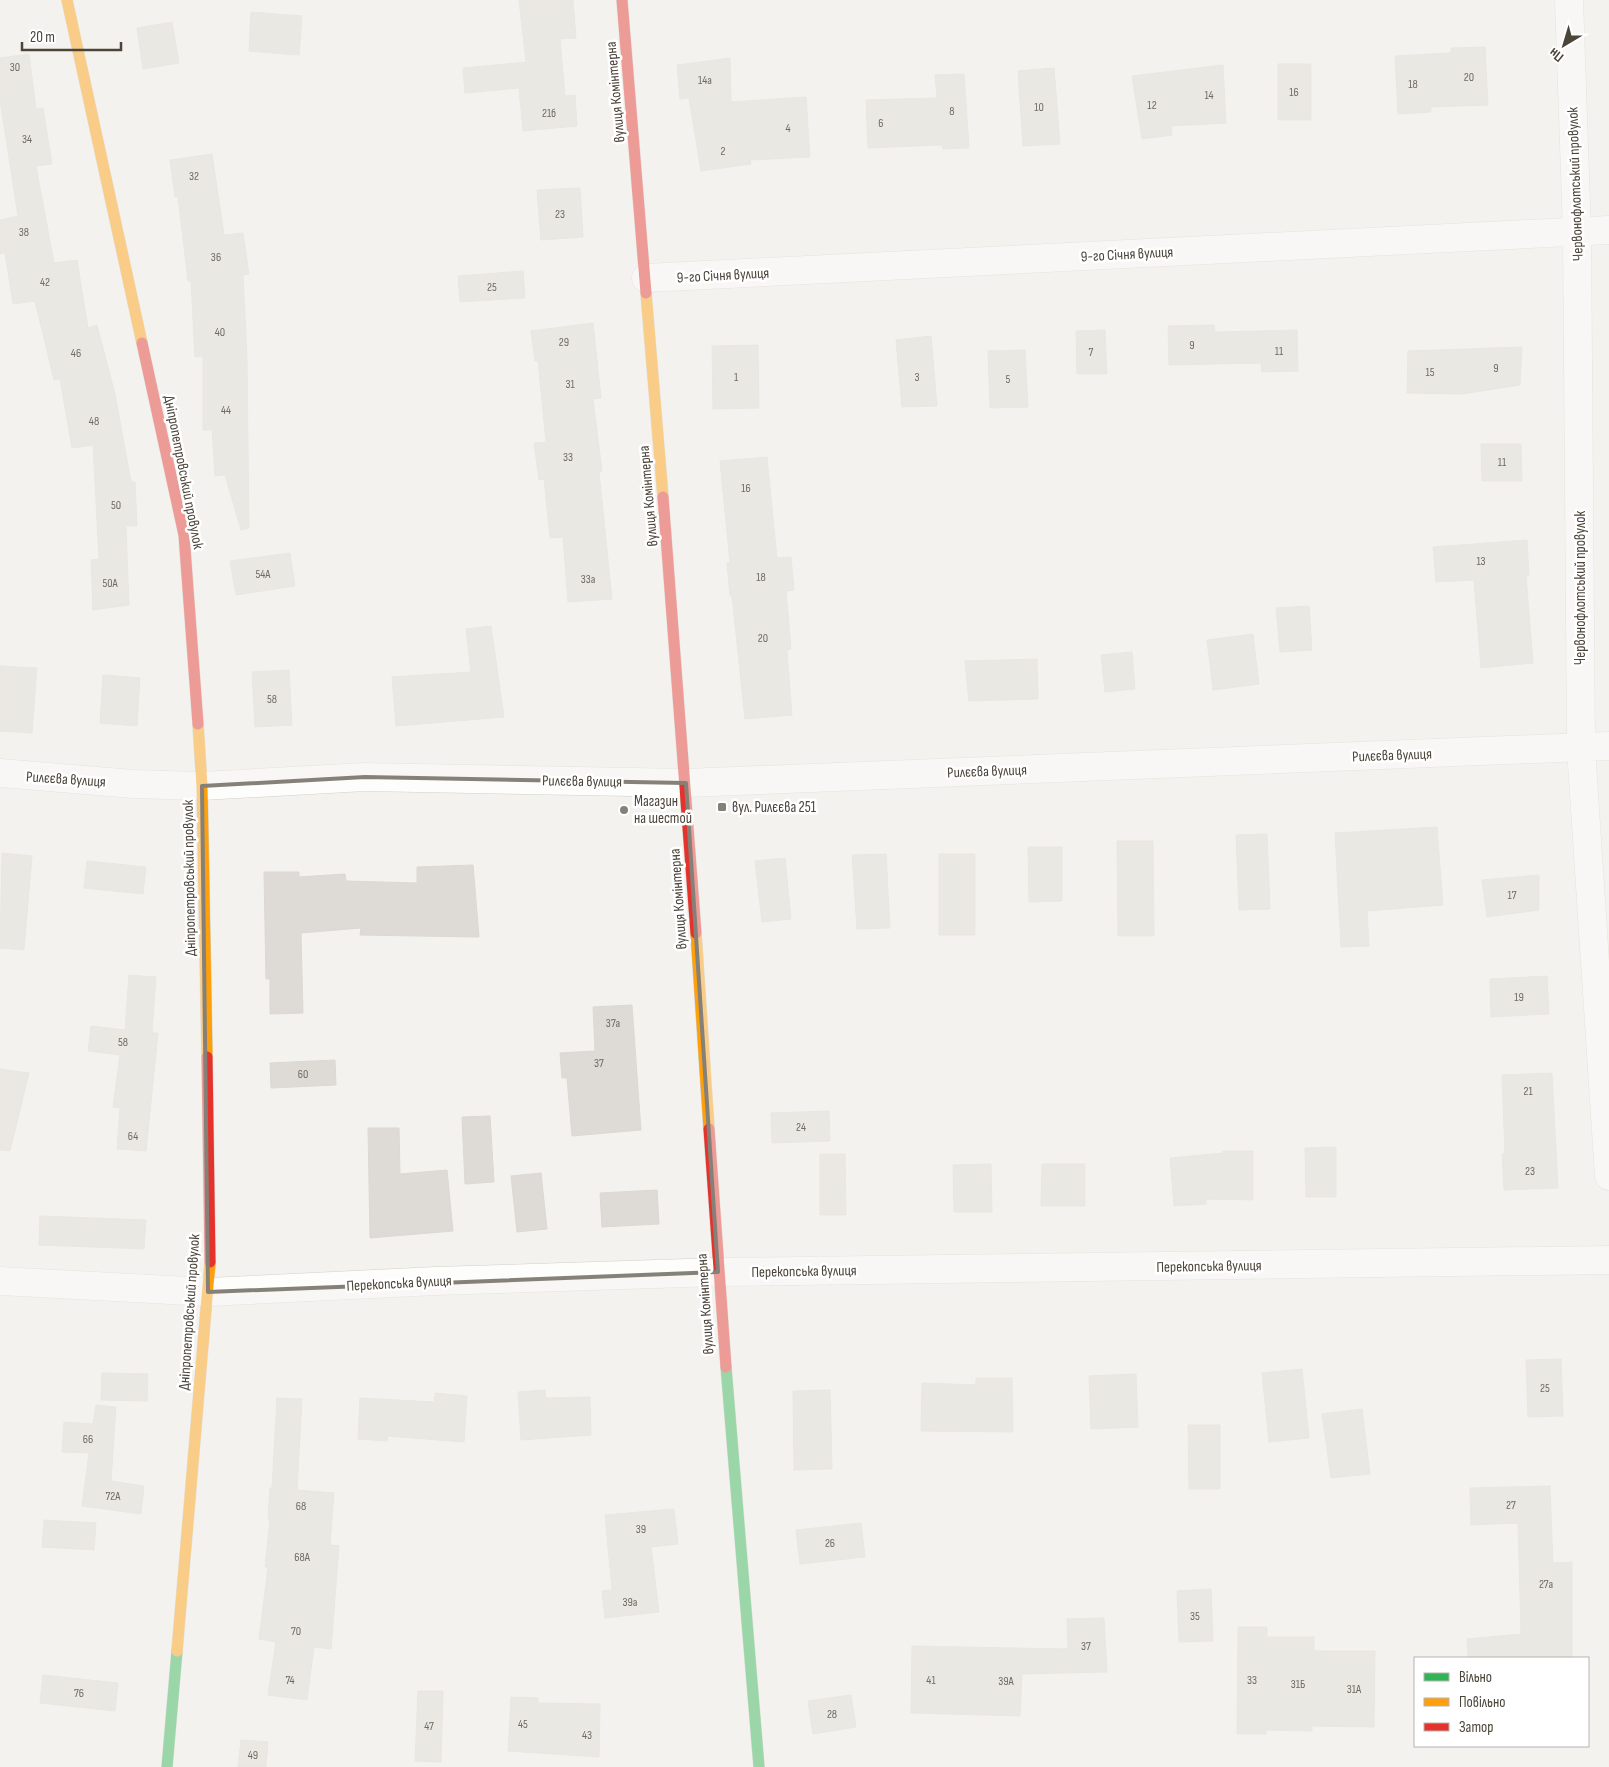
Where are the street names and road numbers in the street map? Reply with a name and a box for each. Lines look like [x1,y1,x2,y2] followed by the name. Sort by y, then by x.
[602,41,629,143] street label: вулиця Комінтерна
[1563,106,1588,261] street label: Червонофлотський провулок
[1080,243,1174,266] street label: 9-го Січня вулиця
[676,264,770,287] street label: 9-го Січня вулиця
[159,393,208,551] street label: Дніпропетровський провулок
[635,445,662,547] street label: вулиця Комінтерна
[1571,511,1590,665] street label: Червонофлотський провулок
[1352,745,1432,766] street label: Рилєєва вулиця
[947,761,1027,782] street label: Рилєєва вулиця
[26,767,107,792] street label: Рилєєва вулиця
[542,771,622,792] street label: Рилєєва вулиця
[179,799,200,956] street label: Дніпропетровський провулок
[665,848,692,950] street label: вулиця Комінтерна
[175,1233,204,1391] street label: Дніпропетровський провулок
[692,1253,719,1355] street label: вулиця Комінтерна
[1156,1256,1262,1277] street label: Перекопська вулиця
[751,1261,857,1282] street label: Перекопська вулиця
[346,1271,452,1296] street label: Перекопська вулиця

